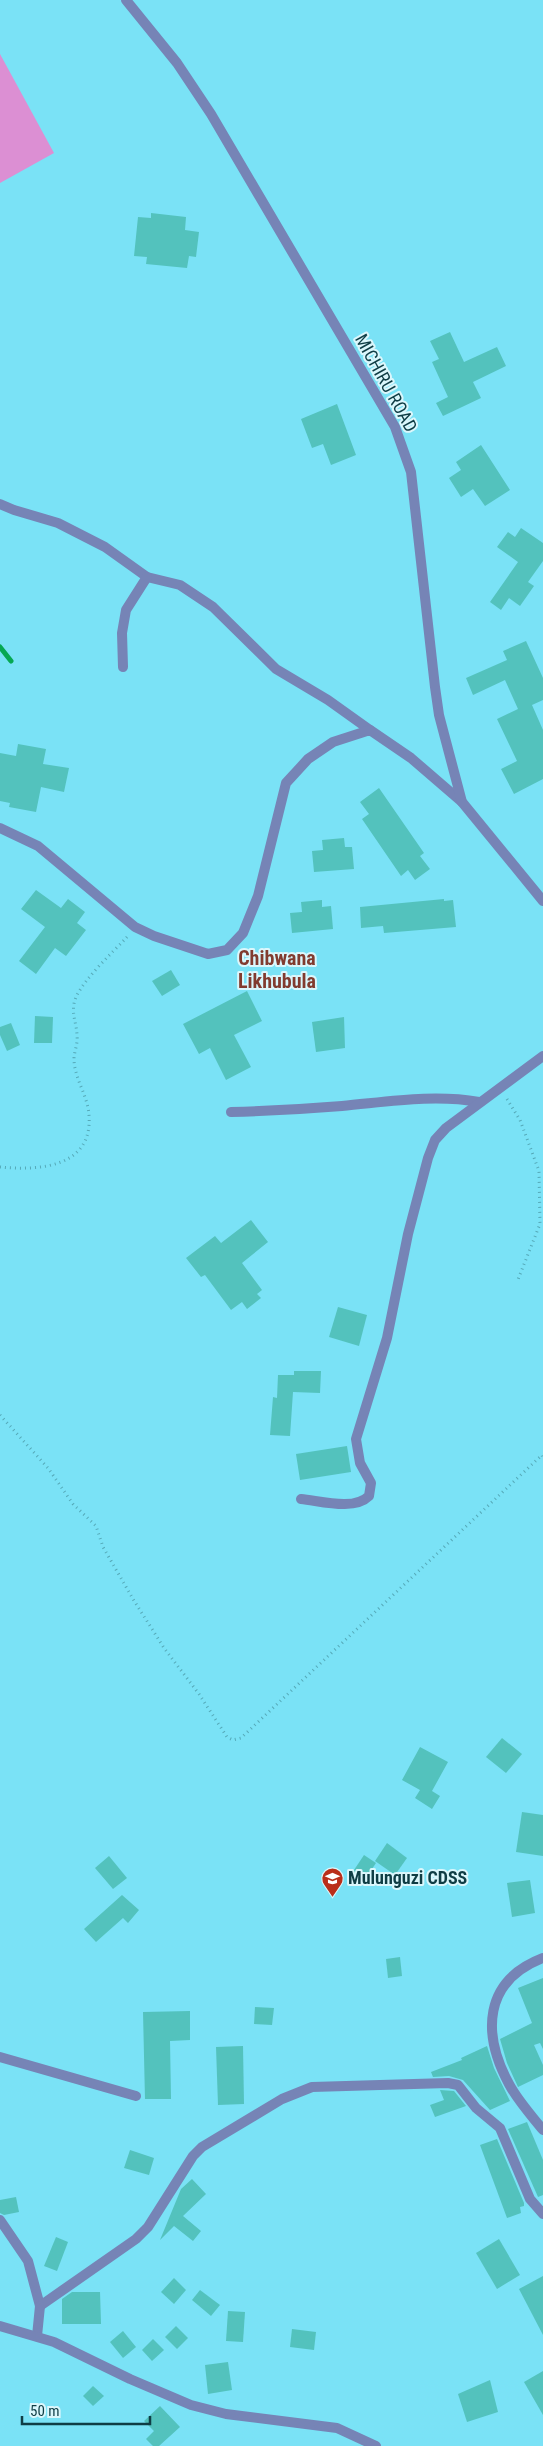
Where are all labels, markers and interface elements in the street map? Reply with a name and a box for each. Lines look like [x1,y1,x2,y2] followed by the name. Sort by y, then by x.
[351,330,422,435] street label: MICHIRU ROAD
[238,946,316,993] district label: Chibwana Likhubula
[320,1866,344,1897] school or university icon: Mulunguzi CDSS
[348,1867,468,1888] place label: Mulunguzi CDSS
[22,2394,150,2426] scale bar
[30,2402,60,2420] text: 50 m

